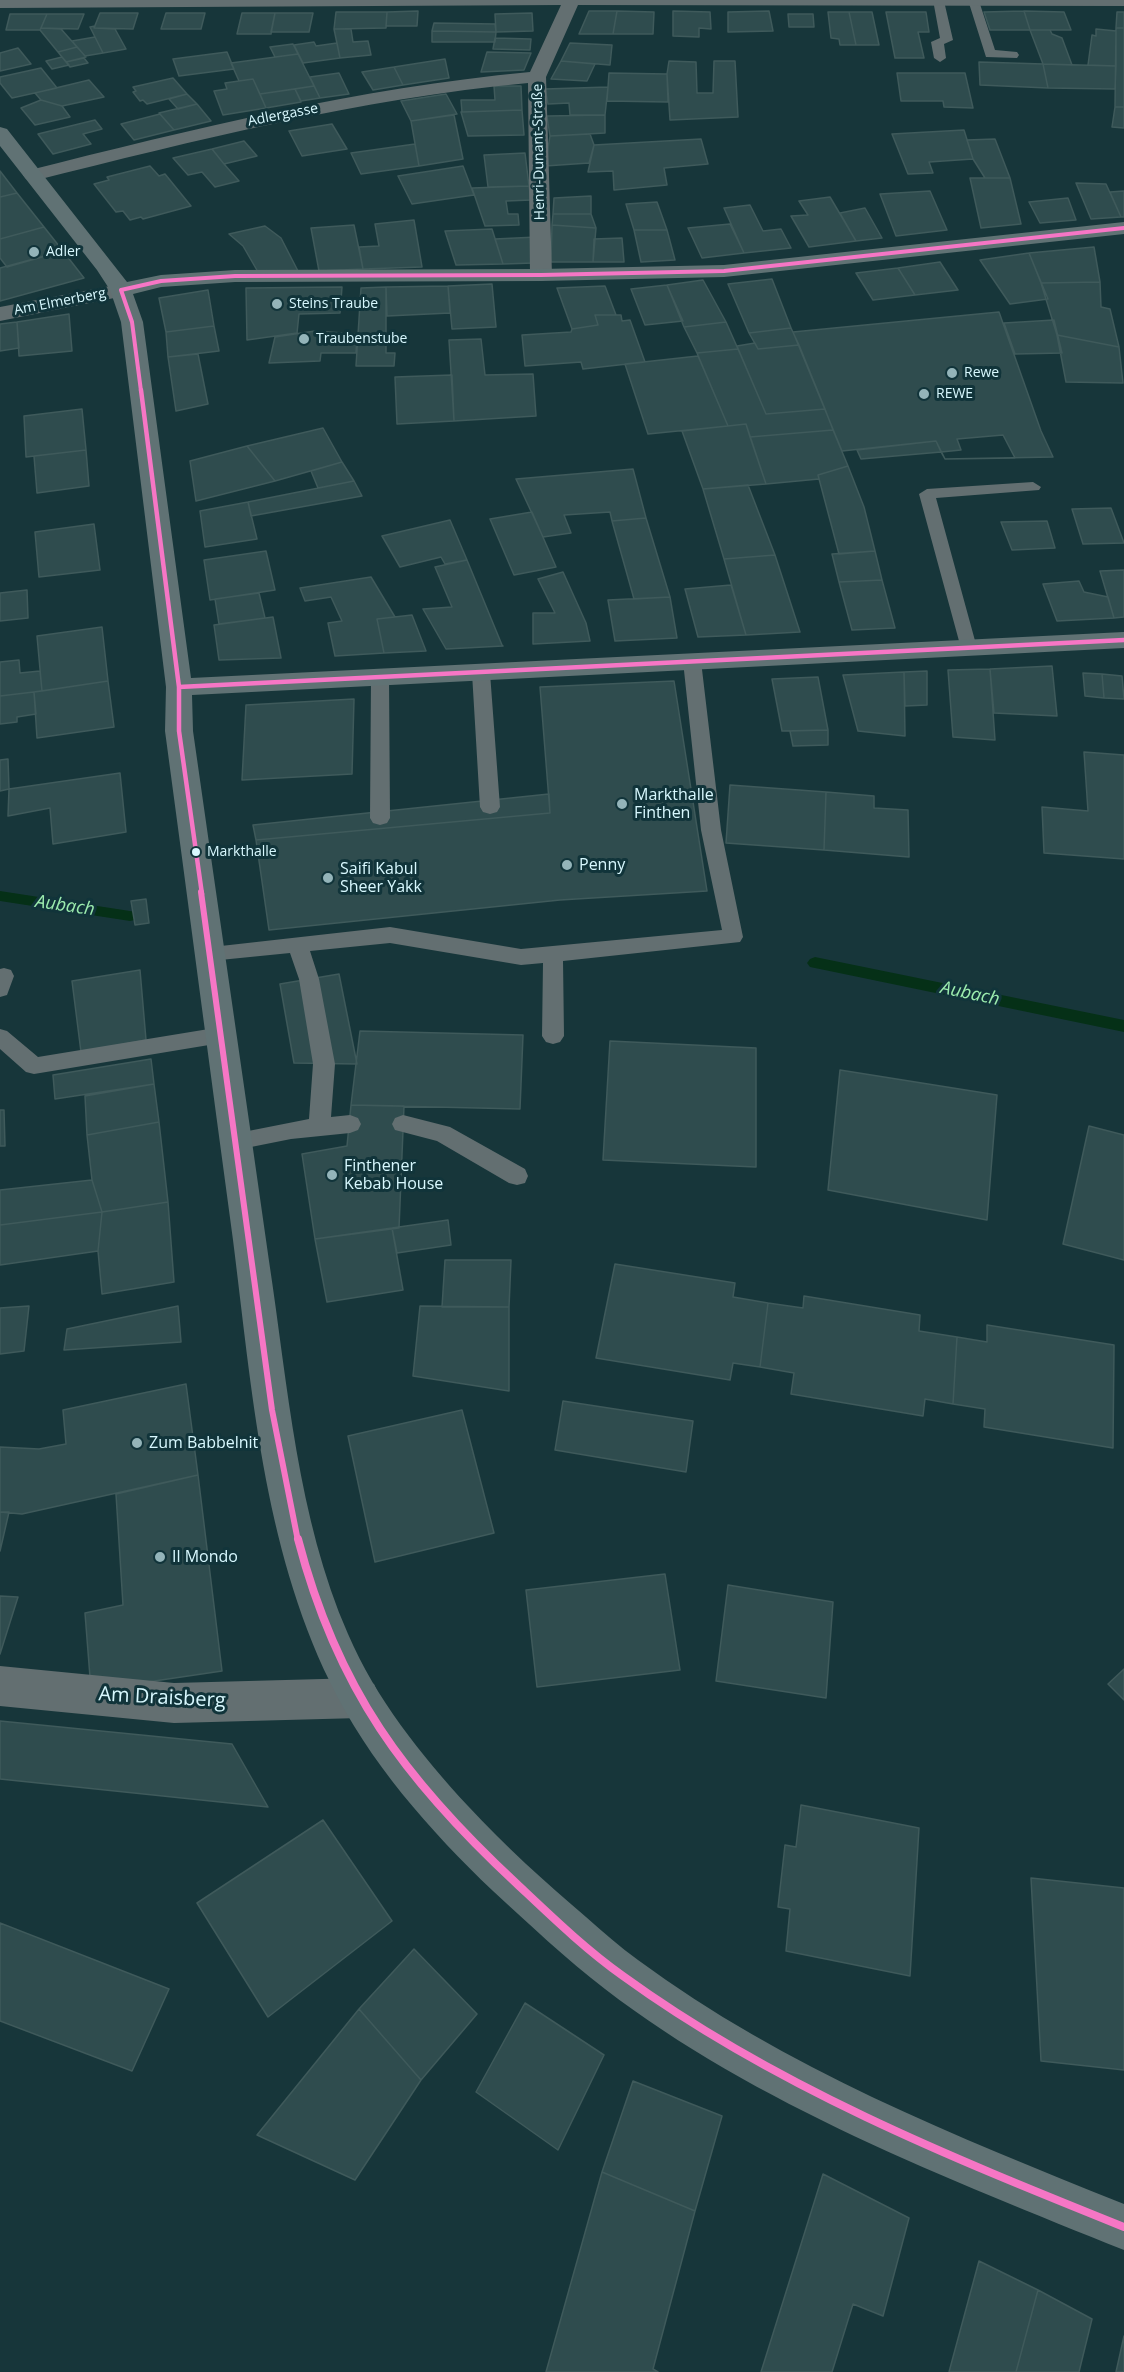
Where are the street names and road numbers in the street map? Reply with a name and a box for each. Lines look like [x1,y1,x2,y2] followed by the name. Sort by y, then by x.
[529,84,549,220] street label: Henri-Dunant-Straße
[246,100,320,130] street label: Adlergasse
[13,285,107,319] street label: Am Elmerberg
[98,1683,226,1713] street label: Am Draisberg

